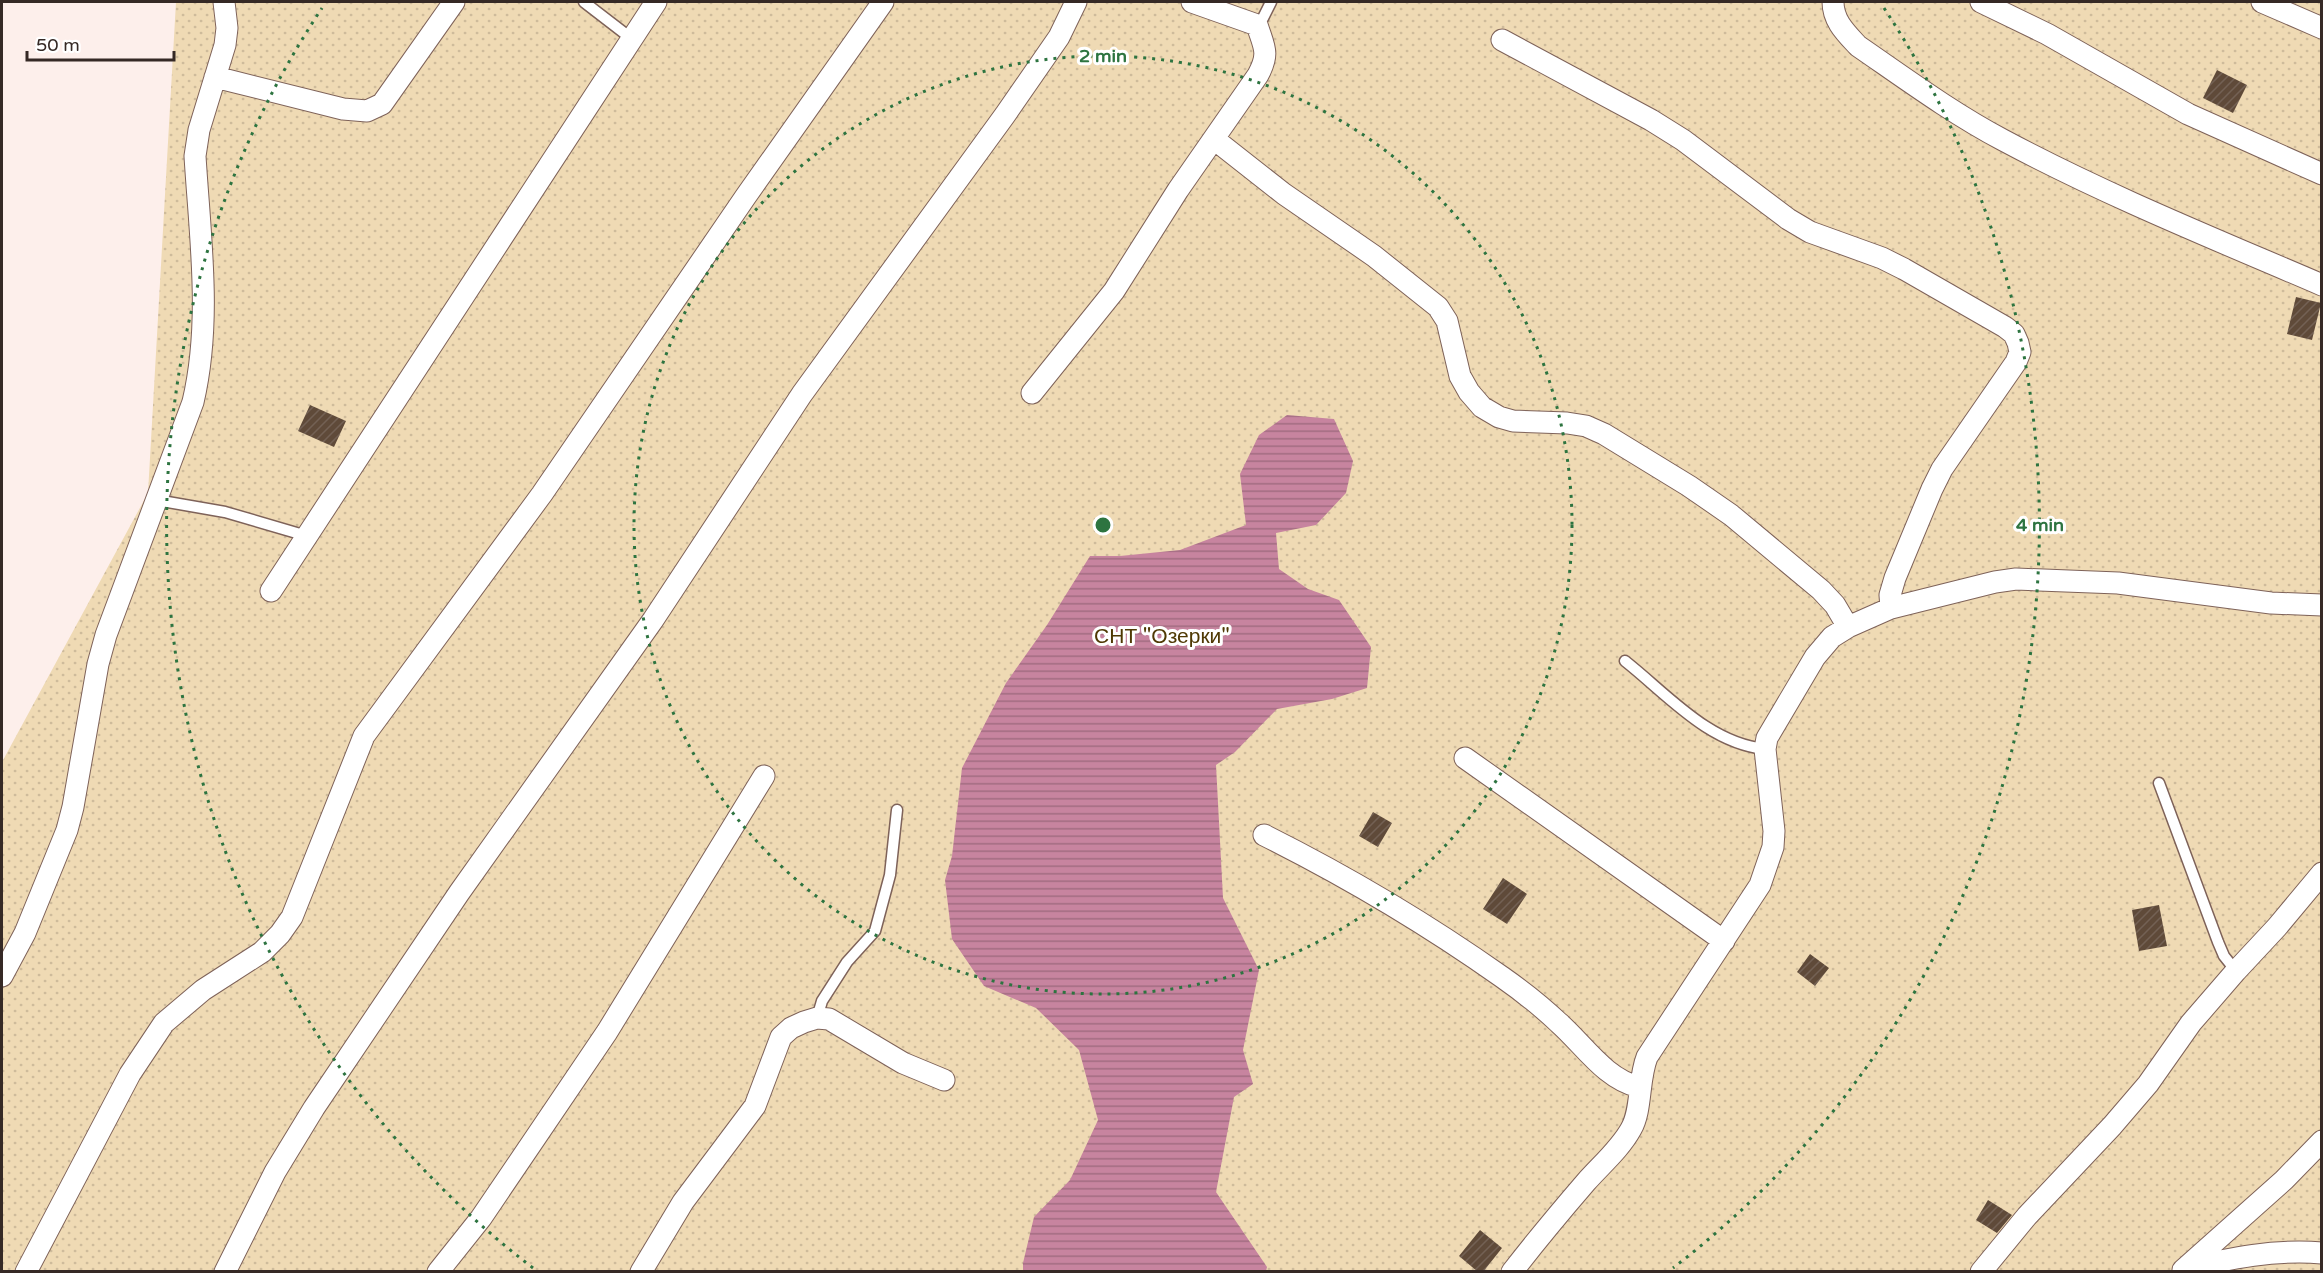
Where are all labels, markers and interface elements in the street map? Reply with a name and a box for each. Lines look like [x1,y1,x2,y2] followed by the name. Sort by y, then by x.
[27,24,174,62] scale bar
[36,34,80,56] text: 50 m
[1079,45,1127,67] text: 2 min
[2016,514,2064,536] text: 4 min
[1093,515,1113,535] centre of rings
[1094,624,1230,649] park label: СНТ "Озерки"

